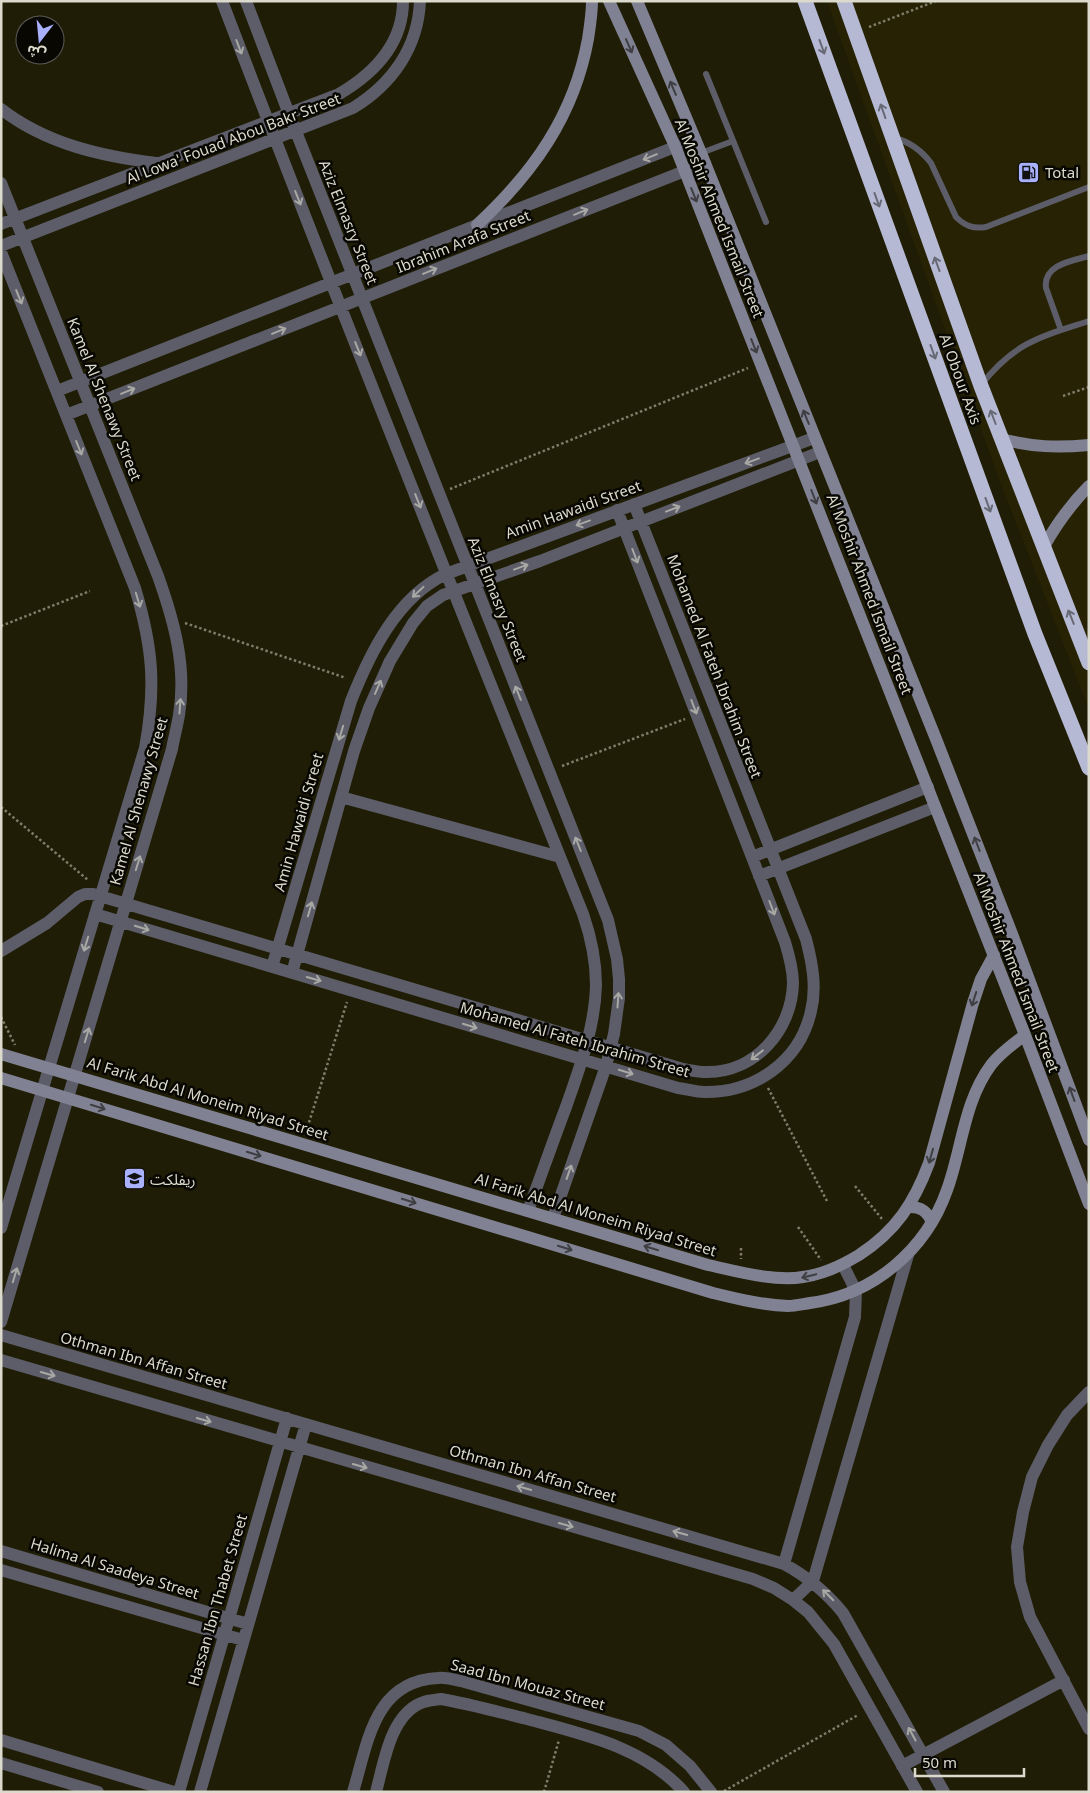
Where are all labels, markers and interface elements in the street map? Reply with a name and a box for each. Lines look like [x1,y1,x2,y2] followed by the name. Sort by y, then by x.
[15,15,65,65] north arrow
[625,38,634,53] one-way arrow
[235,39,245,54] one-way arrow
[818,39,827,54] one-way arrow
[24,41,48,65] text: ش
[668,81,678,96] one-way arrow
[123,88,344,188] street label: Al Lowa' Fouad Abou Bakr Street
[878,104,887,119] one-way arrow
[671,115,769,321] street label: Al Moshir Ahmed Ismail Street
[642,153,657,162] one-way arrow
[315,157,383,288] street label: Aziz Elmasry Street
[1017,160,1041,184] fuel station icon: Total
[1045,162,1079,182] place label: Total
[690,186,699,202] one-way arrow
[294,190,303,205] one-way arrow
[873,192,882,207] one-way arrow
[393,205,534,277] street label: Ibrahim Arafa Street
[573,207,588,216] one-way arrow
[932,256,942,272] one-way arrow
[422,266,437,276] one-way arrow
[15,289,25,304] one-way arrow
[63,315,147,484] street label: Kamel Al Shenawy Street
[271,326,286,335] one-way arrow
[935,331,987,427] street label: Al Obour Axis
[750,337,759,353] one-way arrow
[354,341,363,357] one-way arrow
[929,344,938,360] one-way arrow
[120,386,135,395] one-way arrow
[801,410,810,425] one-way arrow
[987,410,997,425] one-way arrow
[75,440,85,455] one-way arrow
[745,457,760,466] one-way arrow
[502,475,644,543] street label: Amin Hawaidi Street
[810,488,819,504] one-way arrow
[822,491,918,698] street label: Al Moshir Ahmed Ismail Street
[414,493,423,508] one-way arrow
[984,497,993,512] one-way arrow
[665,504,680,513] one-way arrow
[576,519,591,528] one-way arrow
[464,534,532,665] street label: Aziz Elmasry Street
[631,548,640,563] one-way arrow
[663,551,767,781] street label: Mohamed Al Fateh Ibrahim Street
[513,562,529,571] one-way arrow
[412,586,425,598] one-way arrow
[134,591,144,607] one-way arrow
[1065,610,1075,625] one-way arrow
[373,680,383,695] one-way arrow
[513,686,522,701] one-way arrow
[175,699,184,715] one-way arrow
[690,699,699,714] one-way arrow
[104,714,172,887] street label: Kamel Al Shenawy Street
[335,725,345,741] one-way arrow
[269,750,327,894] street label: Amin Hawaidi Street
[573,837,582,852] one-way arrow
[972,837,982,852] one-way arrow
[134,855,144,871] one-way arrow
[969,869,1065,1076] street label: Al Moshir Ahmed Ismail Street
[768,899,777,915] one-way arrow
[306,901,315,917] one-way arrow
[134,923,150,933] one-way arrow
[81,935,91,951] one-way arrow
[306,975,322,985] one-way arrow
[969,991,979,1007] one-way arrow
[614,992,623,1008] one-way arrow
[458,997,693,1082] street label: Mohamed Al Fateh Ibrahim Street
[462,1021,478,1031] one-way arrow
[82,1028,92,1044] one-way arrow
[751,1049,764,1060] one-way arrow
[85,1052,332,1144] street label: Al Farik Abd Al Moneim Riyad Street
[618,1068,634,1078] one-way arrow
[1067,1087,1076,1103] one-way arrow
[90,1103,106,1113] one-way arrow
[925,1147,935,1163] one-way arrow
[245,1150,261,1160] one-way arrow
[565,1165,574,1181] one-way arrow
[122,1167,146,1191] school or university icon: ريفلكت
[473,1168,720,1260] street label: Al Farik Abd Al Moneim Riyad Street
[150,1169,195,1189] place label: ريفلكت
[401,1197,417,1207] one-way arrow
[643,1242,659,1252] one-way arrow
[557,1244,573,1254] one-way arrow
[11,1267,21,1283] one-way arrow
[802,1272,818,1281] one-way arrow
[58,1327,230,1394] street label: Othman Ibn Affan Street
[40,1369,56,1379] one-way arrow
[195,1416,211,1425] one-way arrow
[447,1440,619,1507] street label: Othman Ibn Affan Street
[351,1461,367,1471] one-way arrow
[516,1482,532,1492] one-way arrow
[183,1511,251,1688] street label: Hassan Ibn Thabet Street
[558,1521,574,1531] one-way arrow
[672,1528,688,1538] one-way arrow
[28,1533,202,1603] street label: Halima Al Saadeya Street
[822,1589,834,1601] one-way arrow
[449,1654,608,1714] street label: Saad Ibn Mouaz Street
[906,1727,916,1742] one-way arrow
[915,1746,1024,1778] scale bar
[922,1752,957,1772] text: 50 m

